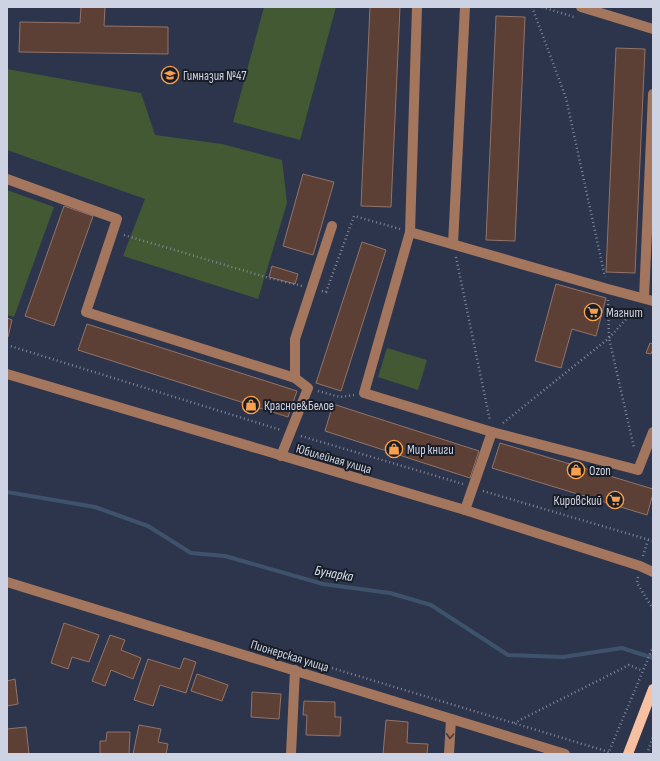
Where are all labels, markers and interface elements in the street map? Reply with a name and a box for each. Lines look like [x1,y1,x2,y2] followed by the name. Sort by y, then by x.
[160,65,180,85] school or university icon: Гимназия №47
[183,68,247,84] place label: Гимназия №47
[583,302,603,322] supermarket icon: Магнит
[606,305,643,321] place label: Магнит
[241,395,261,415] shop icon: Красное&Белое
[264,398,334,414] place label: Красное&Белое
[384,439,404,459] shop icon: Мир книги
[294,441,373,477] street label: Юбилейная улица
[407,442,454,458] place label: Мир книги
[566,460,586,480] shop icon: Ozon
[589,463,611,479] place label: Ozon
[605,490,625,510] supermarket icon: Кировский
[554,493,602,509] place label: Кировский
[313,562,355,585] water label: Бунарка
[249,636,331,675] street label: Пионерская улица
[446,733,455,739] one-way arrow

